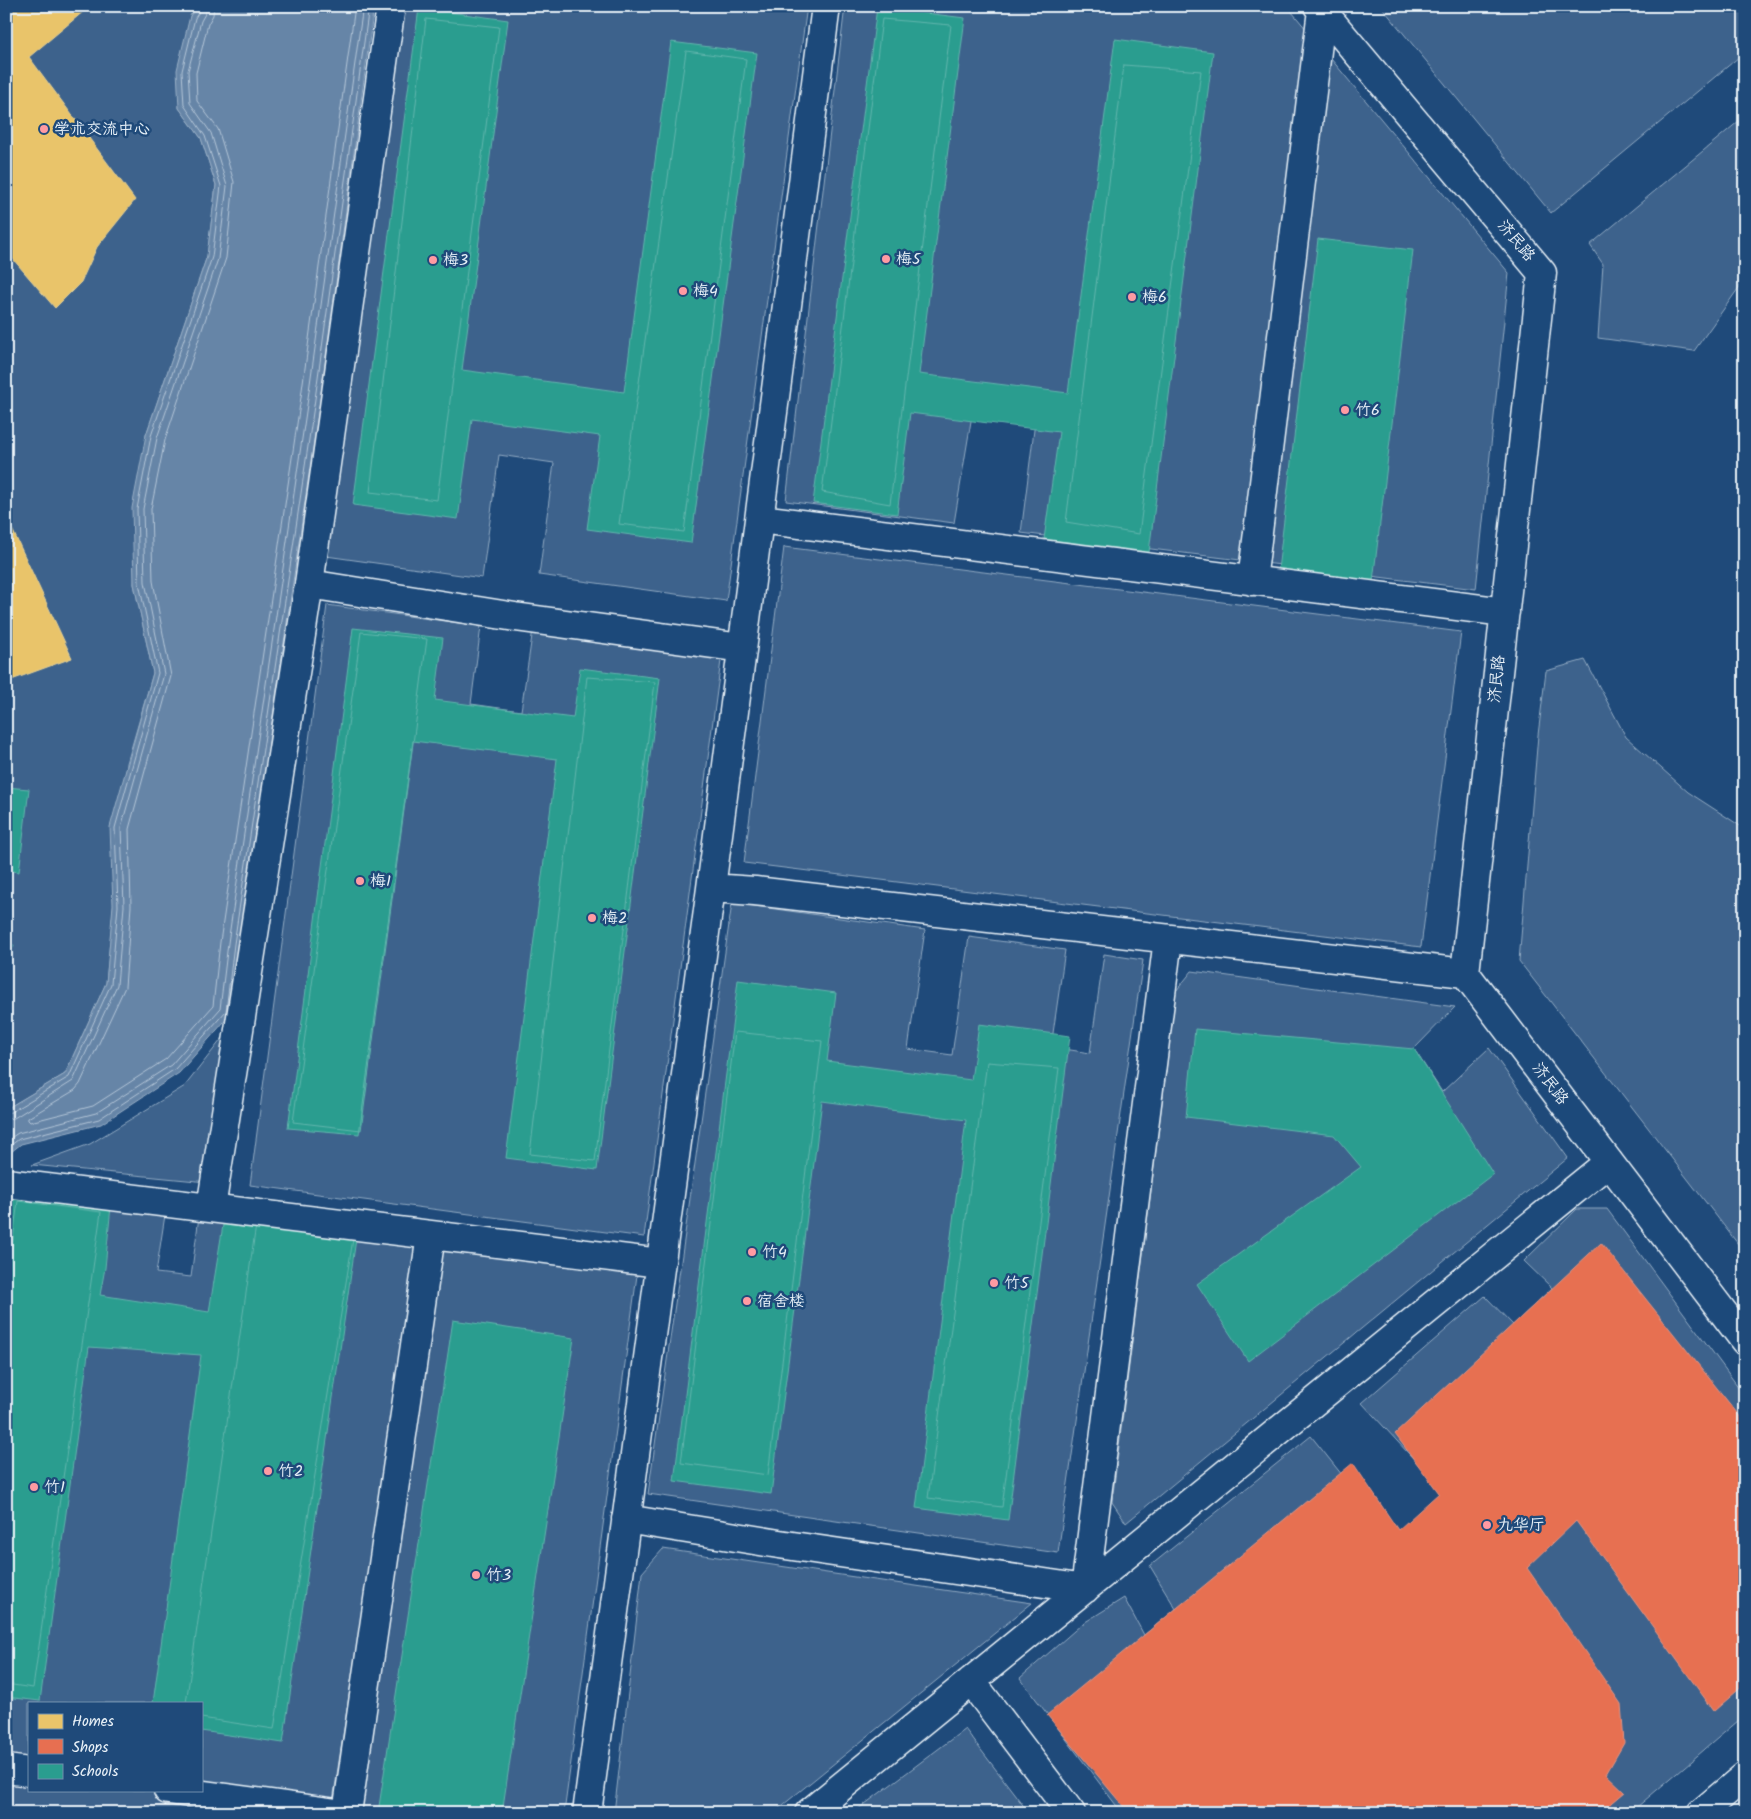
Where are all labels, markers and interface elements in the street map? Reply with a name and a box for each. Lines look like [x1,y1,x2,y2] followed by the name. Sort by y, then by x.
[54,117,150,142] place label: 学术交流中心
[38,123,50,135] marker: 学术交流中心
[1491,215,1541,267] street label: 济民路
[896,247,922,272] place label: 梅5
[443,248,468,273] place label: 梅3
[880,253,892,265] marker: 梅5
[427,254,439,266] marker: 梅3
[693,279,718,304] place label: 梅4
[677,285,689,297] marker: 梅4
[1142,285,1167,310] place label: 梅6
[1126,291,1138,303] marker: 梅6
[1355,398,1380,423] place label: 竹6
[1339,404,1351,416] marker: 竹6
[1482,654,1512,704] street label: 济民路
[370,869,391,894] place label: 梅1
[354,875,366,887] marker: 梅1
[602,906,627,931] place label: 梅2
[586,912,598,924] marker: 梅2
[1526,1057,1574,1111] street label: 济民路
[762,1240,787,1265] place label: 竹4
[746,1246,758,1258] marker: 竹4
[1004,1271,1030,1296] place label: 竹5
[988,1277,1000,1289] marker: 竹5
[757,1289,805,1314] place label: 宿舍楼
[741,1295,753,1307] marker: 宿舍楼
[278,1459,303,1484] place label: 竹2
[262,1465,274,1477] marker: 竹2
[44,1475,65,1500] place label: 竹1
[28,1481,40,1493] marker: 竹1
[1497,1513,1545,1538] place label: 九华厅
[1481,1519,1493,1531] marker: 九华厅
[486,1563,511,1588] place label: 竹3
[470,1569,482,1581] marker: 竹3
[28,1702,202,1792] legend
[72,1710,115,1734] text: Homes
[72,1736,109,1760] text: Shops
[72,1760,119,1784] text: Schools

